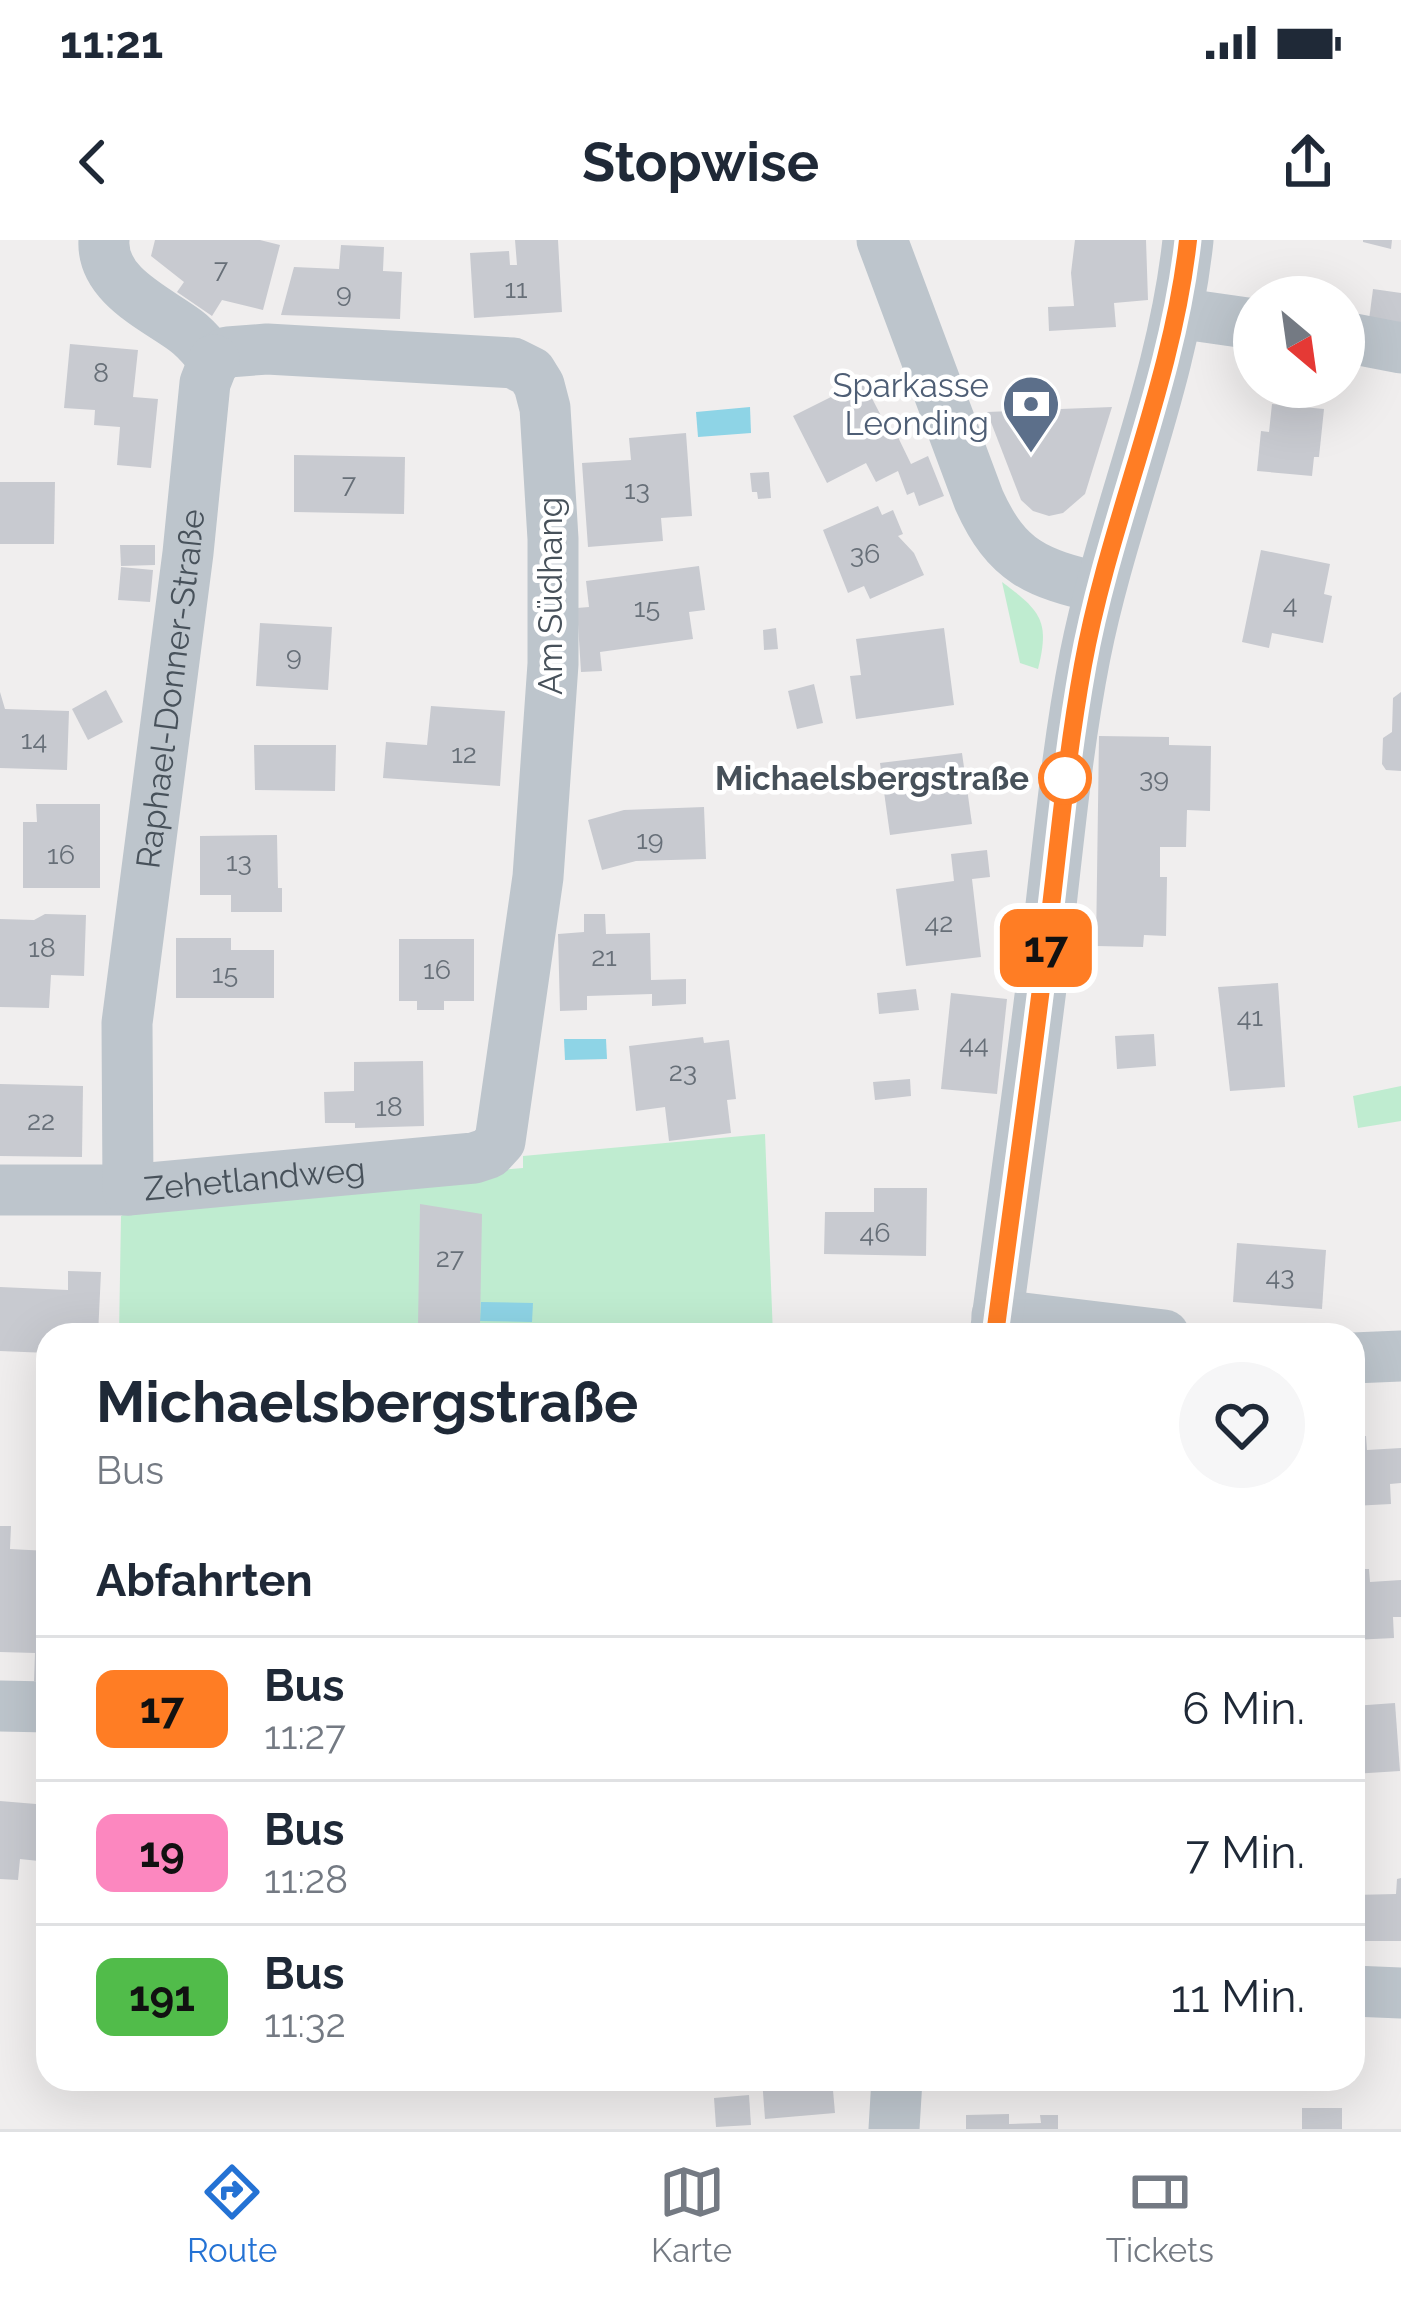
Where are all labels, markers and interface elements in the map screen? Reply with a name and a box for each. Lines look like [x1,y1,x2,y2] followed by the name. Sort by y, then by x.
[60,16,163,69] text: 11:21
[60,129,126,195] icon: back
[1275,129,1341,195] icon: share
[582,130,819,194] text: Stopwise
[214,253,229,284] house number: 7
[504,273,528,304] house number: 11
[1233,276,1365,408] north arrow
[1233,276,1365,408] map controls
[336,277,352,308] house number: 9
[93,357,109,388] house number: 8
[832,366,989,443] place label: Sparkasse Leonding
[1000,373,1062,455] bank icon: Sparkasse Leonding
[342,468,357,499] house number: 7
[624,474,650,505] house number: 13
[531,497,570,695] street label: Am Südhang
[128,507,212,871] street label: Raphael-Donner-Straße
[850,538,880,569] house number: 36
[1283,588,1297,619] house number: 4
[634,592,660,623] house number: 15
[286,640,302,671] house number: 9
[21,724,47,755] house number: 14
[451,738,477,769] house number: 12
[1040,753,1090,803] marker: Michaelsbergstraße
[715,759,1029,798] place label: Michaelsbergstraße
[1139,762,1169,793] house number: 39
[636,824,664,855] house number: 19
[47,839,75,870] house number: 16
[226,846,252,877] house number: 13
[925,907,953,938] house number: 42
[992,909,1100,987] line badge: 17
[1024,923,1068,972] text: 17
[28,932,56,963] house number: 18
[591,941,617,972] house number: 21
[423,954,451,985] house number: 16
[212,958,238,989] house number: 15
[1237,1001,1263,1032] house number: 41
[959,1028,989,1059] house number: 44
[669,1056,697,1087] house number: 23
[375,1091,403,1122] house number: 18
[27,1105,55,1136] house number: 22
[142,1149,367,1208] street label: Zehetlandweg
[859,1217,891,1248] house number: 46
[436,1242,465,1273] house number: 27
[1265,1260,1295,1291] house number: 43
[1179,1362,1305,1488] button: heart
[96,1368,638,1435] text: Michaelsbergstraße
[96,1447,164,1493] text: Bus
[96,1554,313,1607] text: Abfahrten
[264,1659,345,1712] text: Bus
[1182,1682,1305,1735] text: 6 Min.
[140,1684,184,1733] text: 17
[264,1712,346,1758] text: 11:27
[264,1803,345,1856] text: Bus
[1185,1826,1305,1879] text: 7 Min.
[139,1828,185,1877] text: 19
[264,1856,348,1902] text: 11:28
[264,1947,345,2000] text: Bus
[1171,1970,1305,2023] text: 11 Min.
[129,1972,195,2021] text: 191
[264,2000,346,2046] text: 11:32
[187,2159,277,2270] tab: Route
[651,2159,732,2270] tab: Karte
[1106,2159,1214,2270] tab: Tickets

